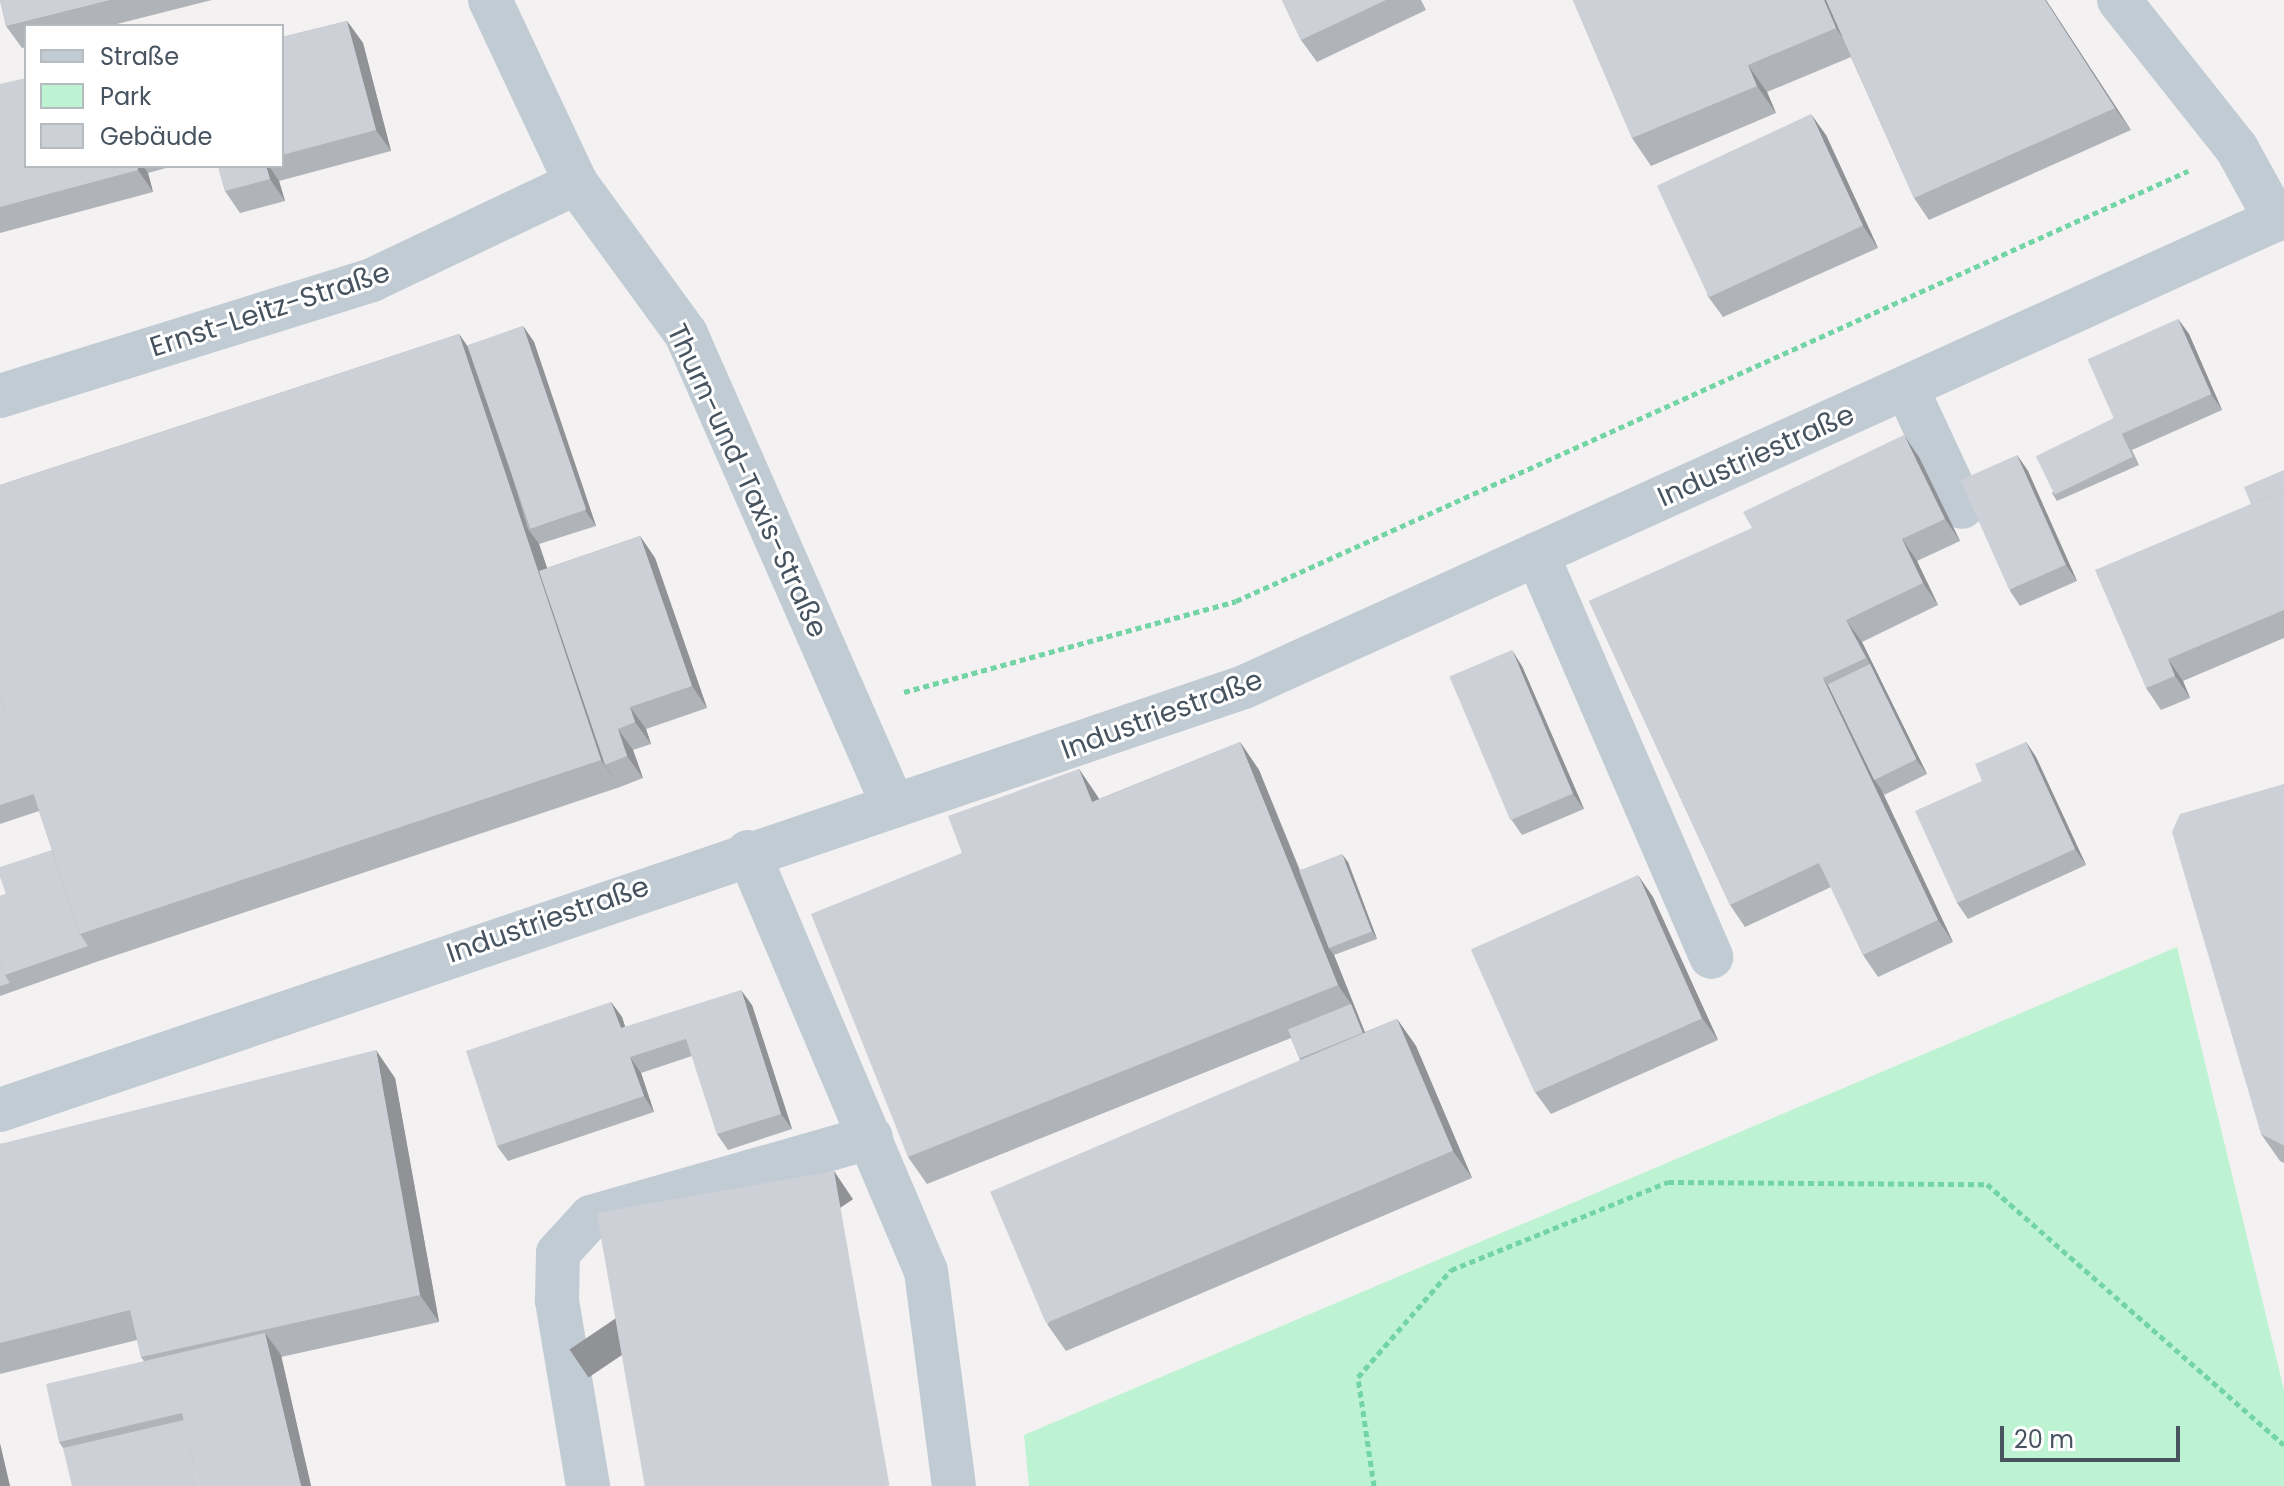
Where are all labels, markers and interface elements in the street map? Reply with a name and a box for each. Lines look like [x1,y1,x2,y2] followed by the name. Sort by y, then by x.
[24,24,284,168] legend
[100,40,179,73] text: Straße
[100,80,151,113] text: Park
[100,120,212,153] text: Gebäude
[146,255,394,365] street label: Ernst-Leitz-Straße
[660,319,834,643] street label: Thurn-und-Taxis-Straße
[1652,398,1860,514] street label: Industriestraße
[1057,663,1267,767] street label: Industriestraße
[442,870,654,970] street label: Industriestraße
[2004,1410,2184,1460] scale bar
[2014,1423,2074,1456] text: 20 m

